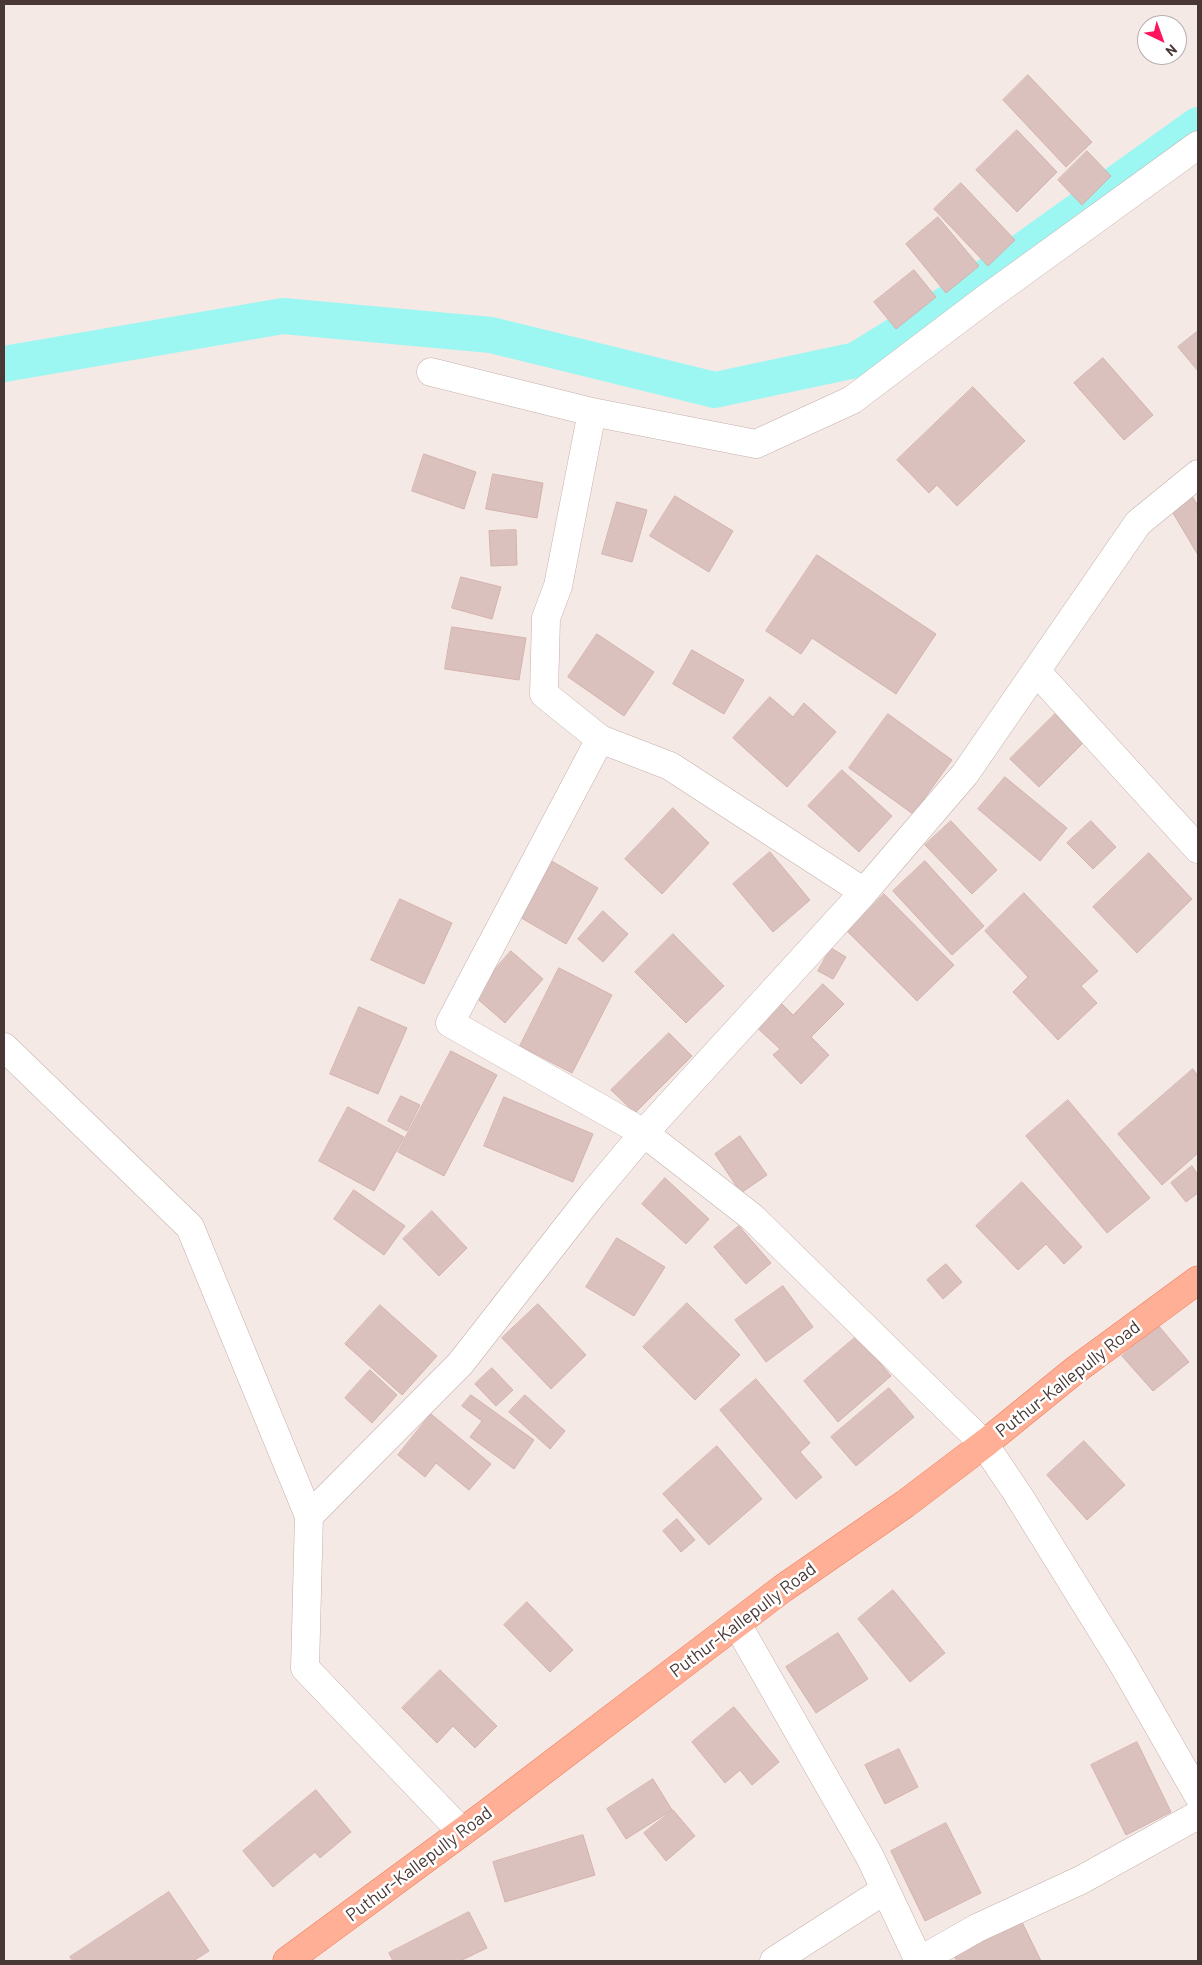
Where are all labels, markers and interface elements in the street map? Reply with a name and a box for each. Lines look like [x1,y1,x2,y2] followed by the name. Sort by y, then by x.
[1137,15,1187,65] north arrow
[1163,41,1181,60] text: N
[991,1316,1145,1442] street label: Puthur-Kallepully Road
[666,1558,820,1682] street label: Puthur-Kallepully Road
[342,1802,496,1926] street label: Puthur-Kallepully Road

